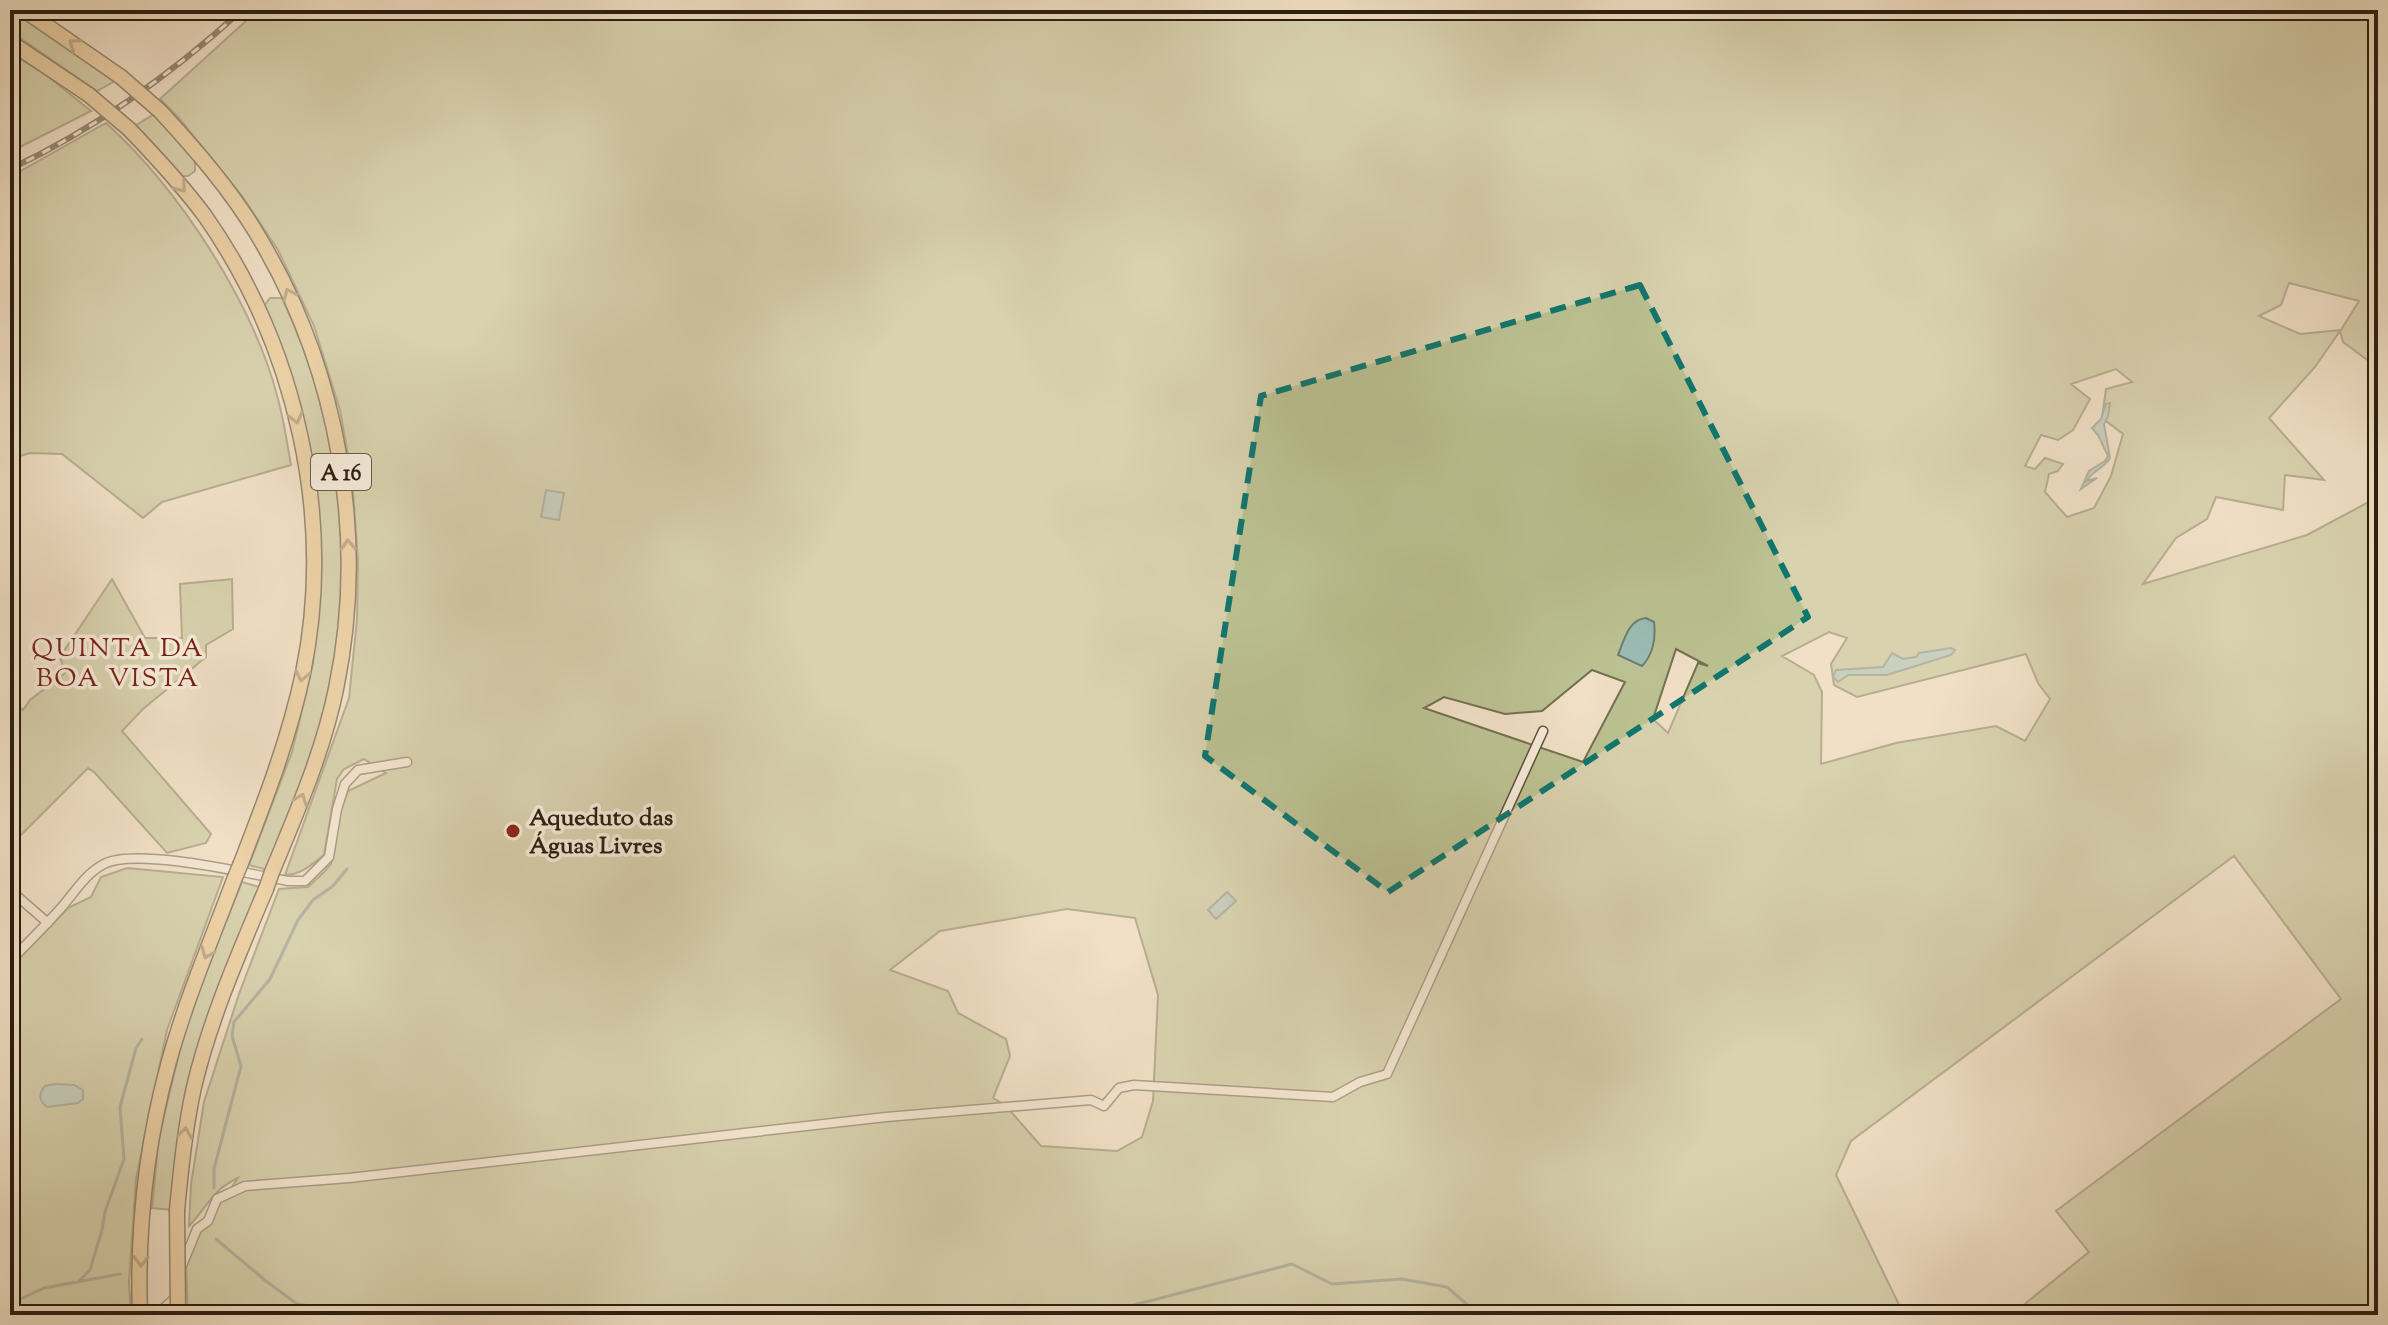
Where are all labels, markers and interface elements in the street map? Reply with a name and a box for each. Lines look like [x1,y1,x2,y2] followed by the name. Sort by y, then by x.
[69,39,83,54] one-way arrow
[172,178,186,193] one-way arrow
[282,288,298,302] one-way arrow
[287,410,304,424] one-way arrow
[311,454,371,490] road number: A 16
[340,538,357,551] one-way arrow
[31,631,205,698] district label: QUINTA DA BOA VISTA
[294,669,311,682] one-way arrow
[291,793,308,807] one-way arrow
[529,802,673,864] place label: Aqueduto das Águas Livres
[504,822,522,840] marker: Aqueduto das Águas Livres
[200,945,216,959] one-way arrow
[176,1126,193,1139] one-way arrow
[133,1255,150,1268] one-way arrow

